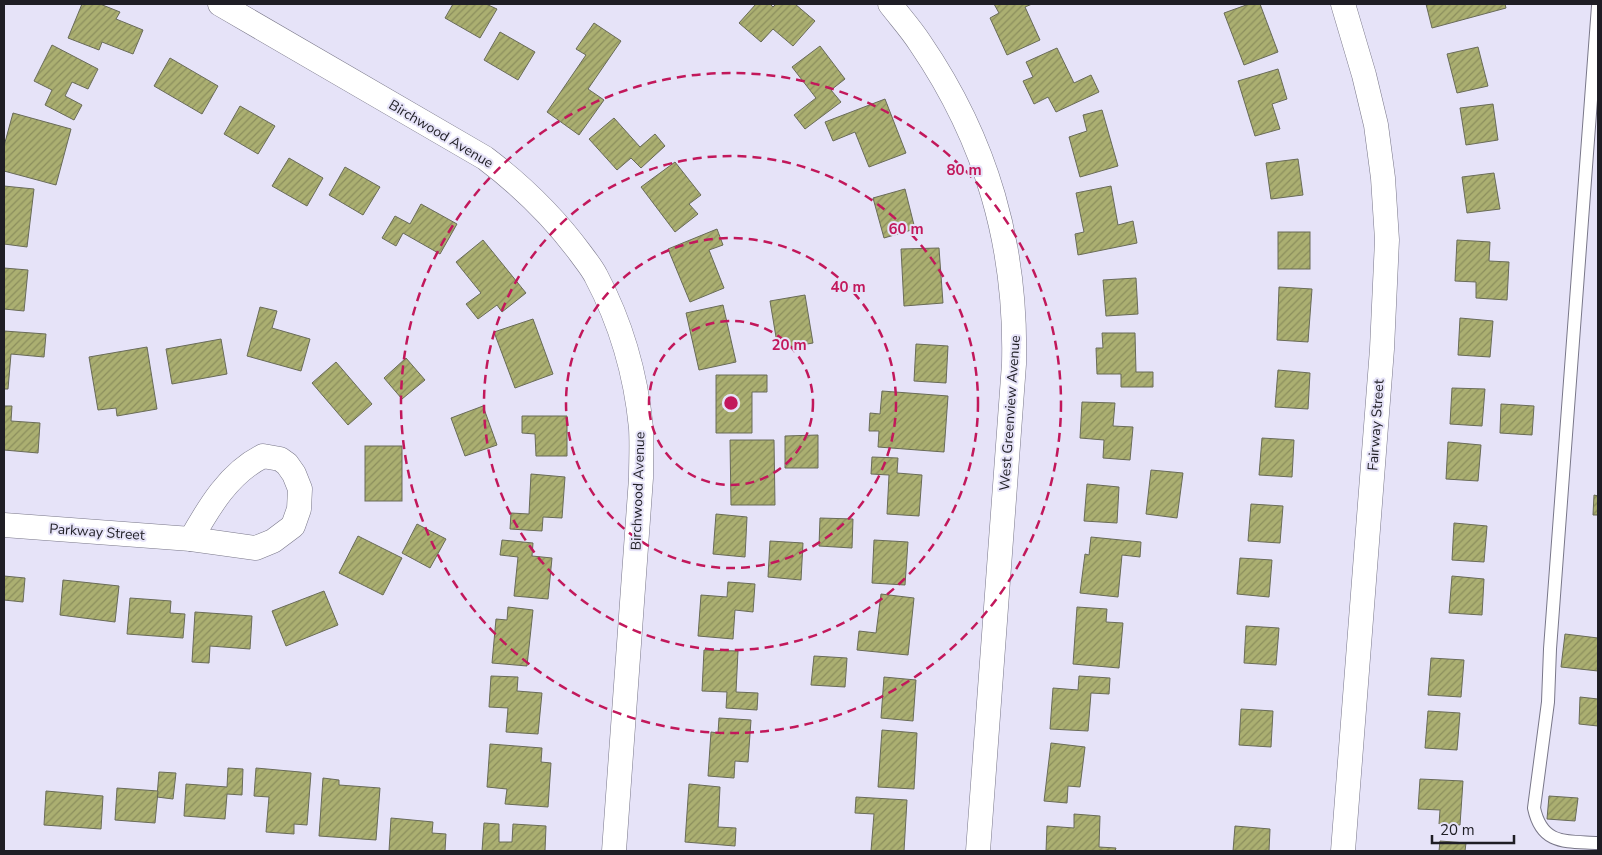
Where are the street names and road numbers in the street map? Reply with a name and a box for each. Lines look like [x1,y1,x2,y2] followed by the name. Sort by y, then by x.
[385,95,497,173] street label: Birchwood Avenue
[995,335,1025,491] street label: West Greenview Avenue
[1363,379,1389,471] street label: Fairway Street
[626,431,650,551] street label: Birchwood Avenue
[49,519,145,545] street label: Parkway Street

